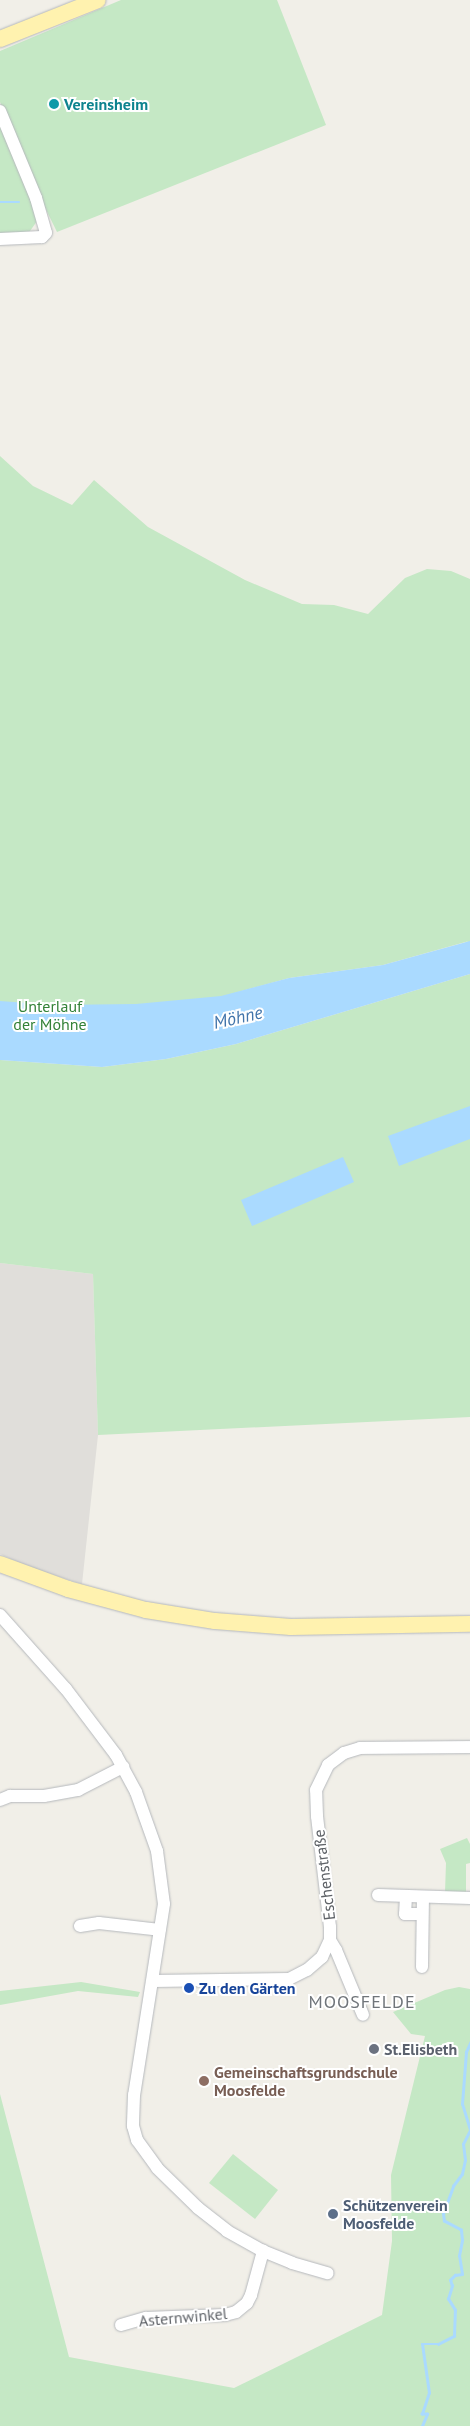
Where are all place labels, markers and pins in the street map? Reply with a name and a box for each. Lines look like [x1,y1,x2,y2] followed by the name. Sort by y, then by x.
[64,94,148,114] place label: Vereinsheim
[48,98,60,110] marker: Vereinsheim
[199,1978,296,1998] place label: Zu den Gärten
[183,1982,195,1994] marker: Zu den Gärten
[384,2039,457,2059] place label: St.Elisbeth
[368,2043,380,2055] marker: St.Elisbeth
[214,2062,398,2100] place label: Gemeinschaftsgrundschule Moosfelde
[198,2075,210,2087] marker: Gemeinschaftsgrundschule Moosfelde
[343,2195,448,2233] place label: Schützenverein Moosfelde
[327,2208,339,2220] marker: Schützenverein Moosfelde

